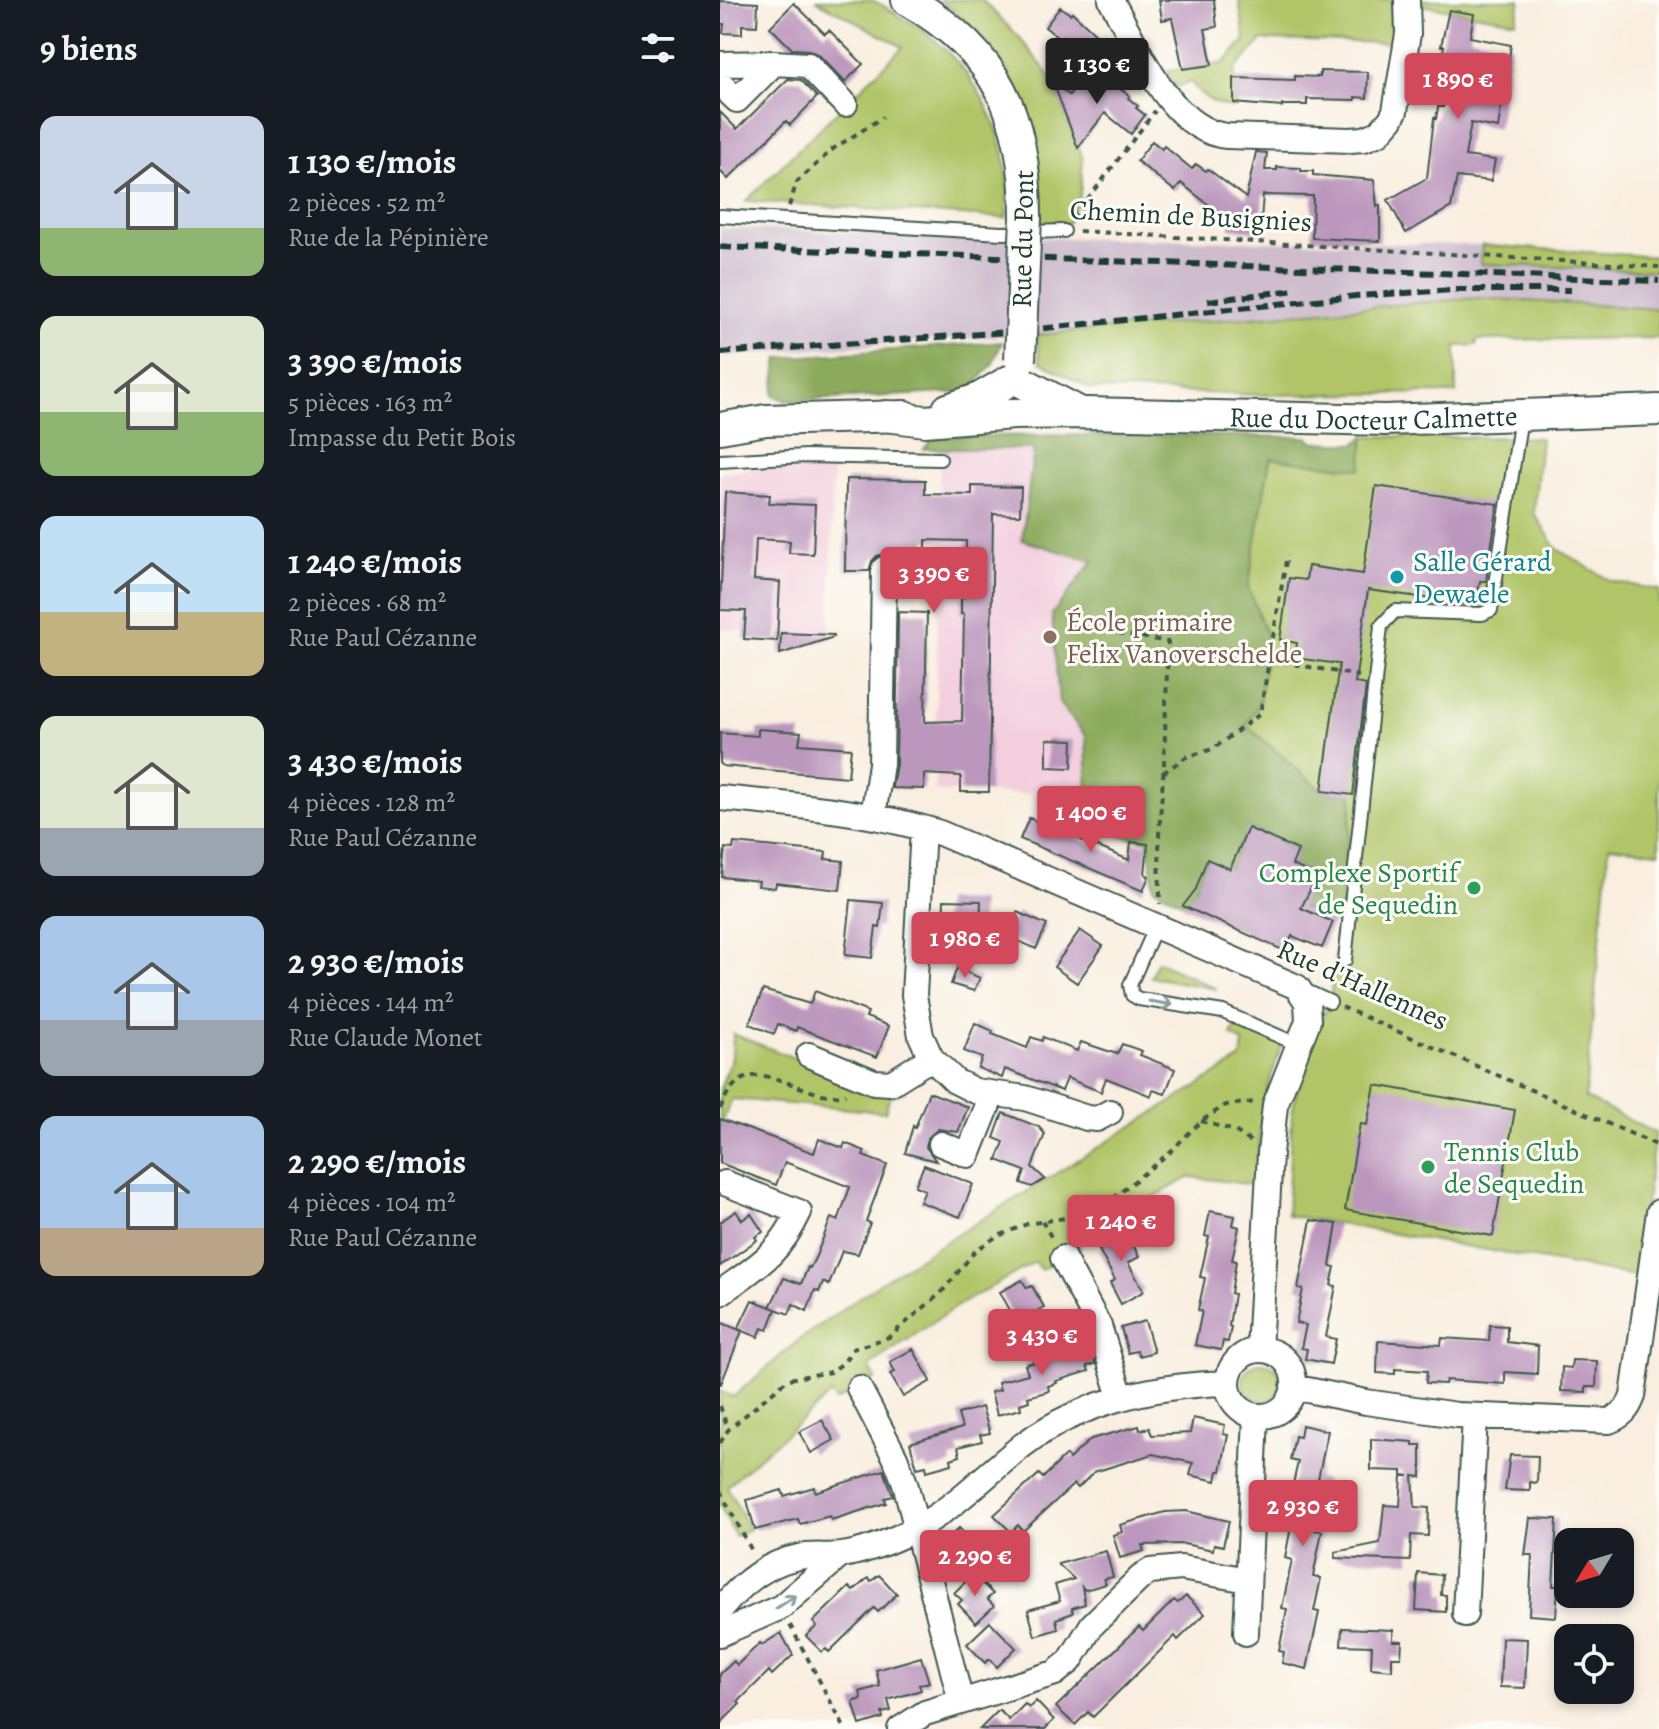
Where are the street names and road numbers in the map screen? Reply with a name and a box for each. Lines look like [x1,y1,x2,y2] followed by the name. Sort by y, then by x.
[1003,170,1043,308] street label: Rue du Pont
[1069,191,1313,241] street label: Chemin de Busignies
[1229,397,1518,440] street label: Rue du Docteur Calmette
[1271,930,1454,1040] street label: Rue d'Hallennes

